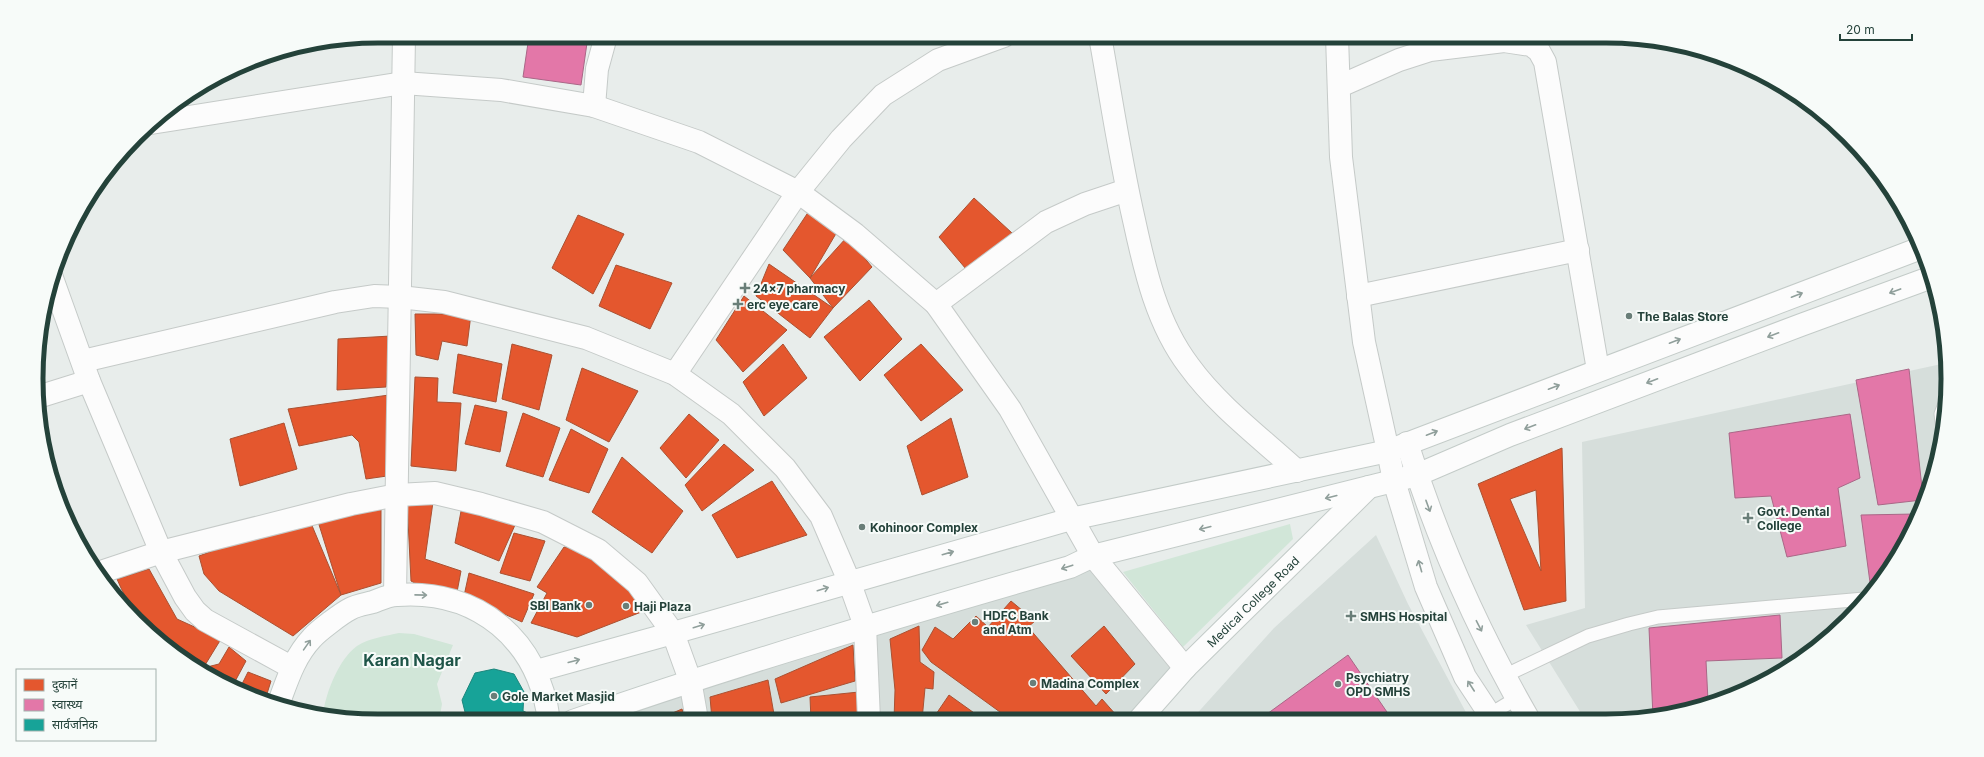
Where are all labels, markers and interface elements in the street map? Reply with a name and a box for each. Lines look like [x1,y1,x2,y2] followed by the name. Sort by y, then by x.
[1840,16,1912,42] scale bar
[1846,22,1875,37] text: 20 m
[753,281,846,296] place label: 24x7 pharmacy
[740,283,750,293] marker: 24x7 pharmacy
[1890,287,1902,295] one-way arrow
[1790,291,1802,299] one-way arrow
[747,297,818,312] place label: erc eye care
[732,298,744,310] marker: erc eye care
[1637,309,1728,324] place label: The Balas Store
[1624,311,1634,321] marker: The Balas Store
[1768,332,1780,340] one-way arrow
[1669,337,1681,345] one-way arrow
[1646,378,1658,386] one-way arrow
[1547,383,1559,391] one-way arrow
[1524,424,1536,432] one-way arrow
[1426,429,1438,437] one-way arrow
[1325,493,1338,501] one-way arrow
[1425,500,1433,512] one-way arrow
[1757,504,1829,533] place label: Govt. Dental College
[1742,512,1754,524] marker: Govt. Dental College
[870,520,978,535] place label: Kohinoor Complex
[857,522,867,532] marker: Kohinoor Complex
[1199,525,1212,532] one-way arrow
[942,549,955,556] one-way arrow
[1203,553,1302,650] street label: Medical College Road
[1416,560,1423,573] one-way arrow
[1061,564,1074,571] one-way arrow
[817,585,830,592] one-way arrow
[414,592,427,599] one-way arrow
[530,598,581,613] place label: SBI Bank
[634,599,691,614] place label: Haji Plaza
[584,600,594,610] marker: SBI Bank
[621,601,631,611] marker: Haji Plaza
[936,601,949,608] one-way arrow
[983,608,1049,637] place label: HDFC Bank and Atm
[1360,609,1447,624] place label: SMHS Hospital
[1345,610,1357,622] marker: SMHS Hospital
[970,617,980,627] marker: HDFC Bank and Atm
[1476,619,1483,631] one-way arrow
[692,622,705,629] one-way arrow
[303,640,311,651] one-way arrow
[363,650,461,670] district label: Karan Nagar
[567,656,580,664] one-way arrow
[16,669,156,741] legend
[1346,670,1411,699] place label: Psychiatry OPD SMHS
[1041,676,1139,691] place label: Madina Complex
[52,677,78,693] text: दुकानें
[1028,678,1038,688] marker: Madina Complex
[1333,679,1343,689] marker: Psychiatry OPD SMHS
[1467,681,1475,692] one-way arrow
[502,689,615,704] place label: Gole Market Masjid
[489,691,499,701] marker: Gole Market Masjid
[52,697,84,712] text: स्वास्थ्य
[52,717,99,732] text: सार्वजनिक

